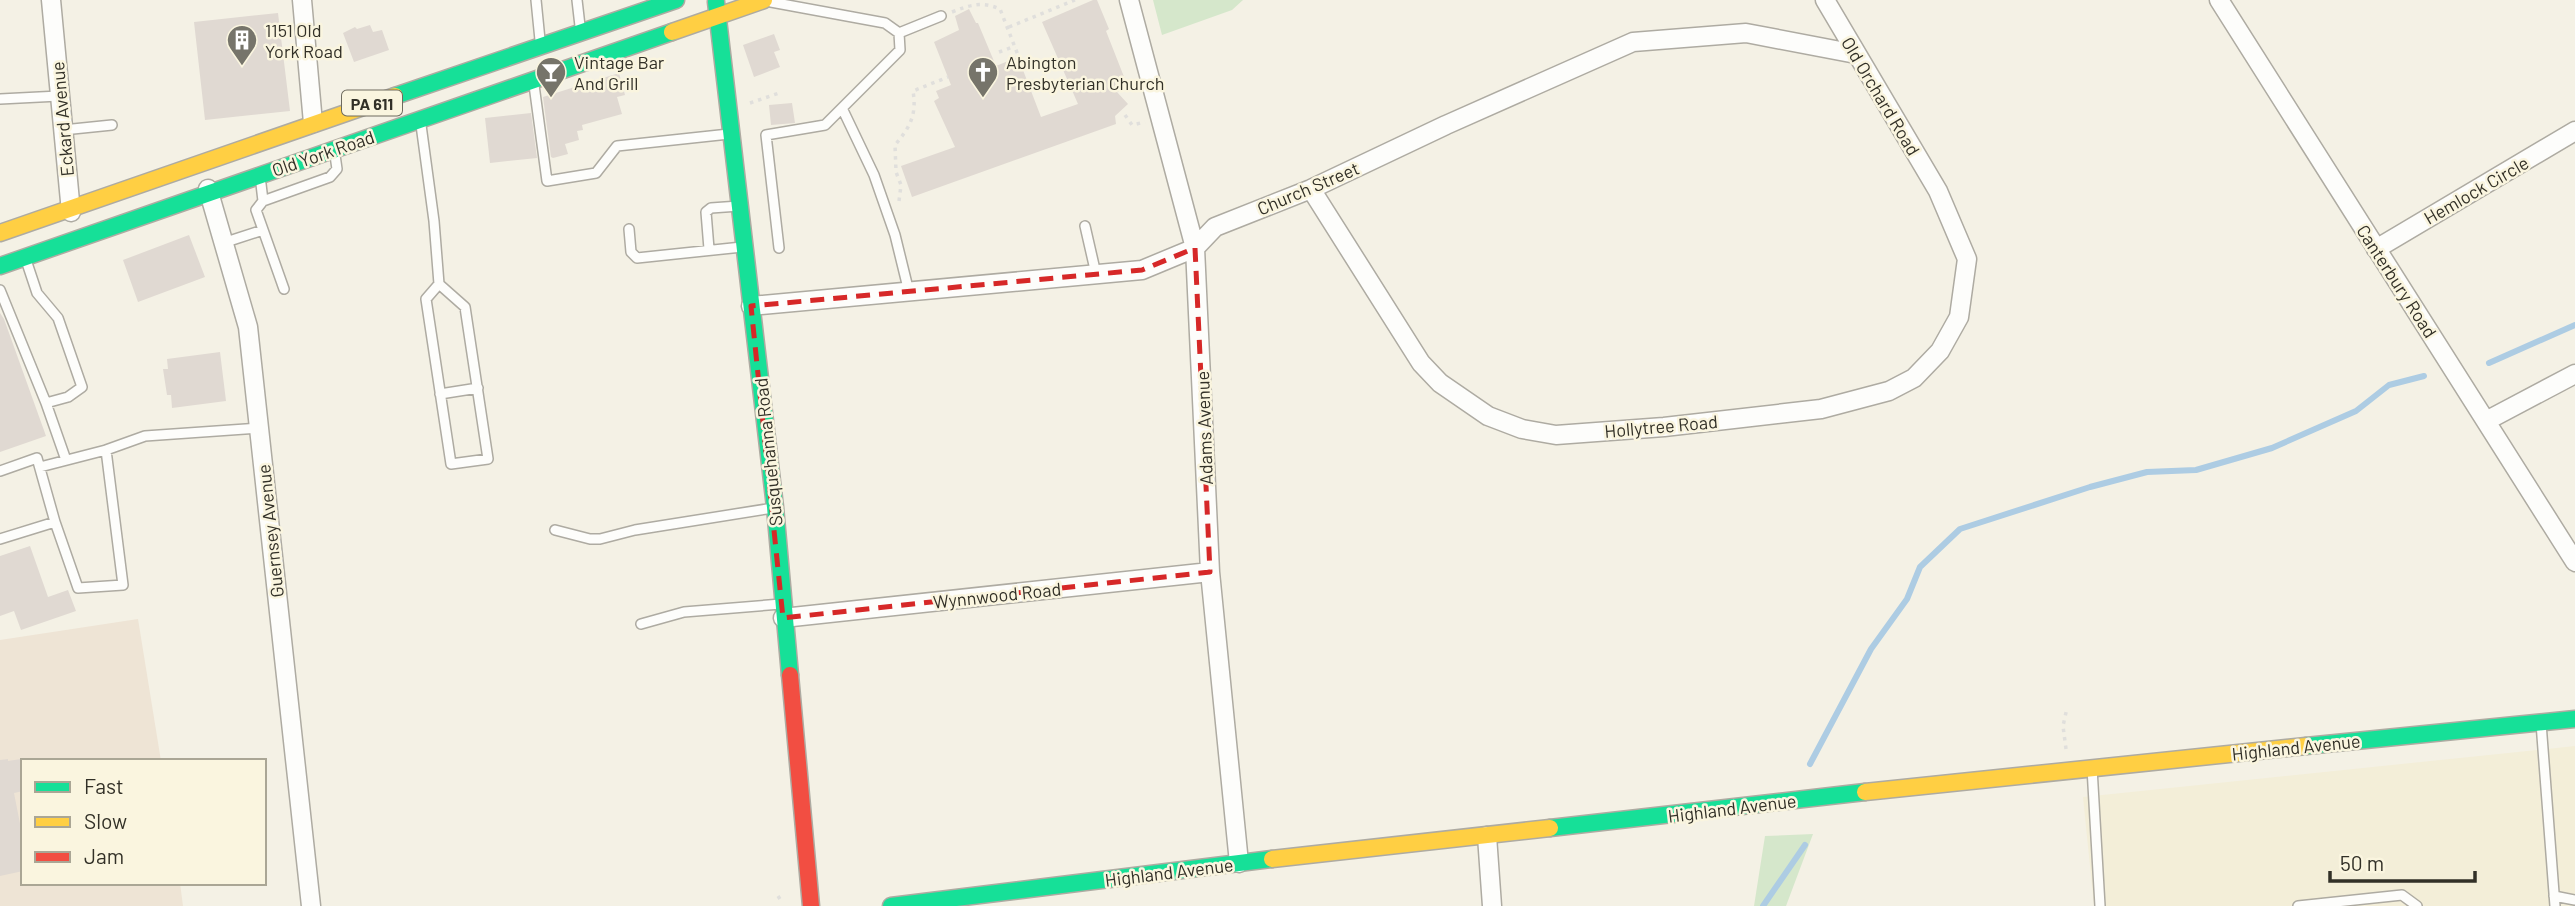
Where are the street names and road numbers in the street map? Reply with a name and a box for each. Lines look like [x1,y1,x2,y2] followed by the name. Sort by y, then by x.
[1837,33,1925,159] street label: Old Orchard Road
[46,61,78,177] street label: Eckard Avenue
[342,90,402,116] road number: PA 611
[269,125,377,181] street label: Old York Road
[2420,151,2532,229] street label: Hemlock Circle
[1254,157,1362,219] street label: Church Street
[2352,220,2442,342] street label: Canterbury Road
[1191,371,1217,485] street label: Adams Avenue
[749,377,787,527] street label: Susquehanna Road
[1603,410,1719,442] street label: Hollytree Road
[252,463,288,599] street label: Guernsey Avenue
[932,577,1062,613] street label: Wynnwood Road
[2231,729,2361,765] street label: Highland Avenue
[1667,789,1797,827] street label: Highland Avenue
[1104,853,1234,891] street label: Highland Avenue

